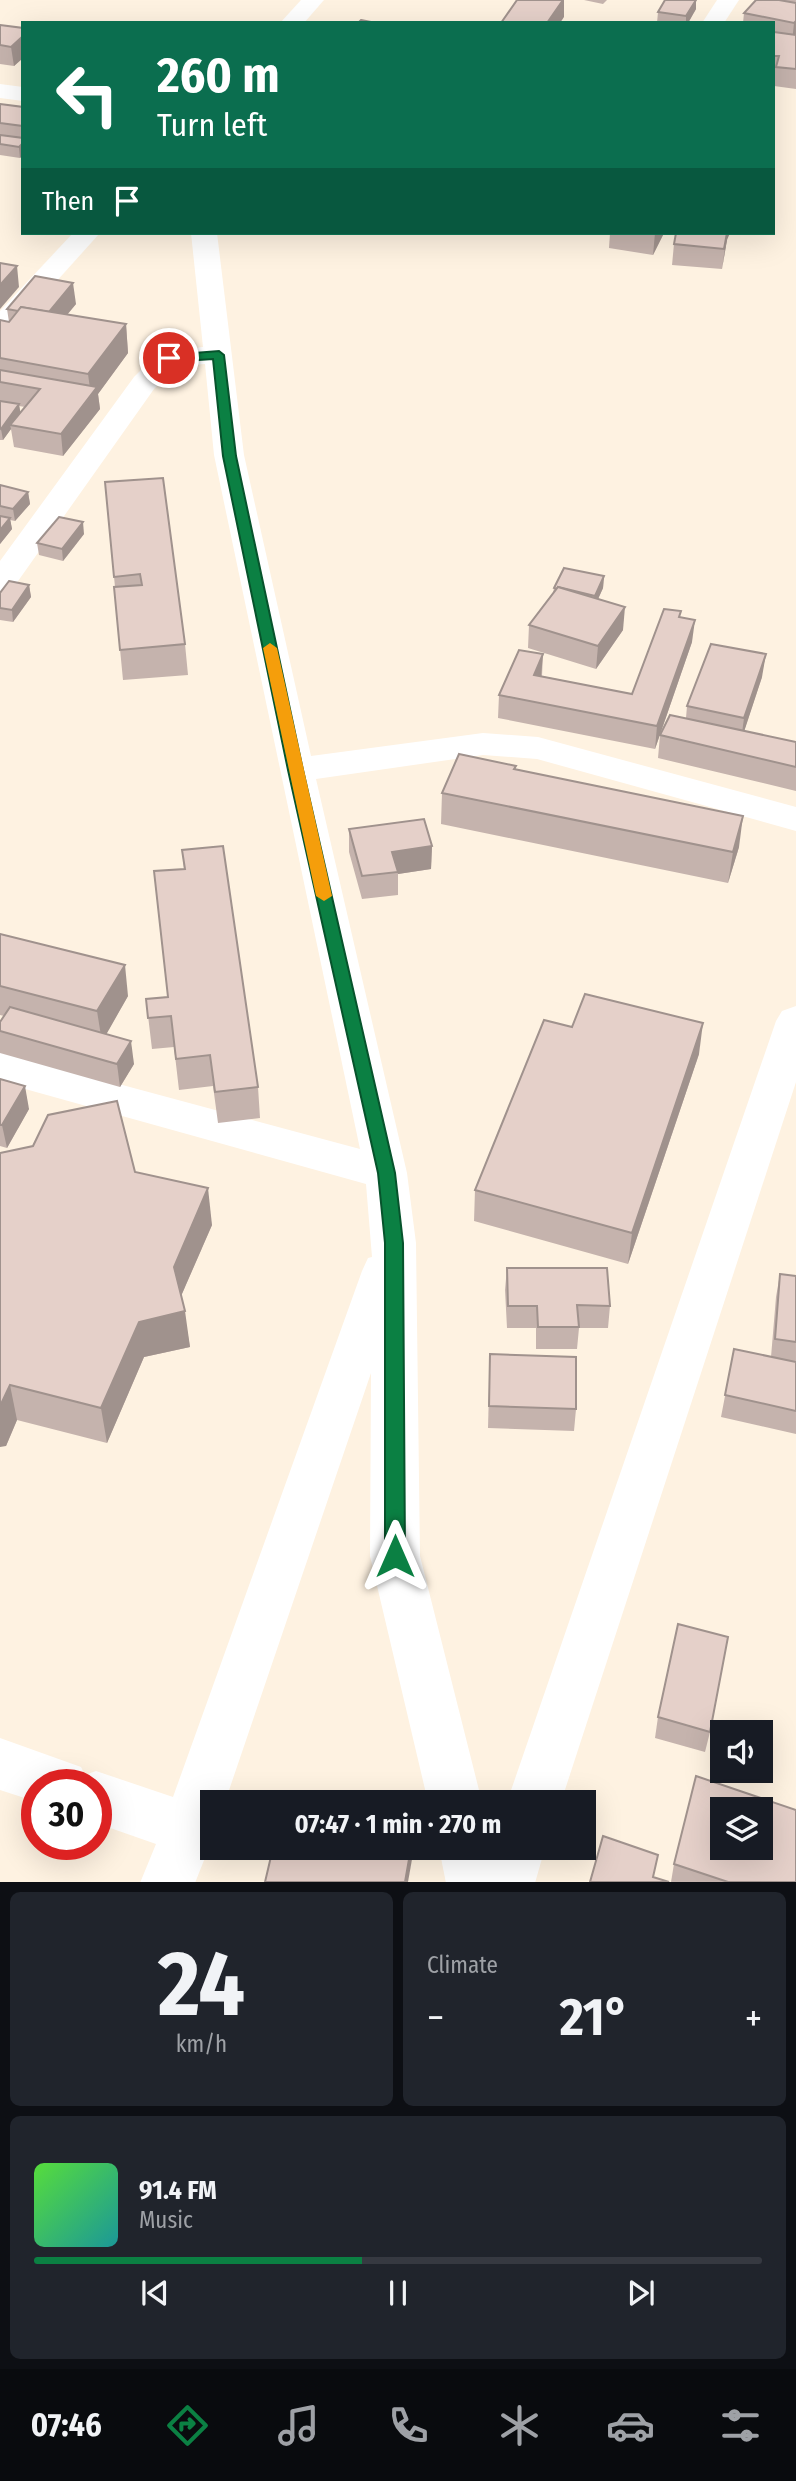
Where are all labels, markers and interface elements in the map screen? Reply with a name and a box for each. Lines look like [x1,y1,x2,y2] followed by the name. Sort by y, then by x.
[157,46,280,105] text: 260 m
[42,49,133,140] icon: left
[157,106,267,144] text: Turn left
[108,182,146,220] icon: arrive
[42,186,94,217] text: Then
[139,328,199,388] pin
[150,339,188,377] icon: arrive
[358,1519,432,1593] position arrow
[710,1720,773,1860] map controls
[710,1720,773,1783] button: sound
[21,1769,112,1860] speed limit sign: 30
[710,1797,773,1860] button: layers
[295,1809,501,1840] text: 07:47 · 1 min · 270 m
[158,1930,245,2039] text: 24
[427,1951,498,1979] text: Climate
[560,1986,629,2049] text: 21°
[427,1995,444,2041] text: −
[745,1995,762,2041] text: +
[176,2030,227,2058] text: km/h
[139,2175,217,2206] text: 91.4 FM
[139,2206,193,2234] text: Music
[136,2274,174,2312] icon: previous
[379,2274,417,2312] icon: pause
[622,2274,660,2312] icon: next
[163,2401,212,2450] icon: directions
[274,2401,323,2450] icon: music
[384,2401,433,2450] icon: phone
[495,2401,544,2450] icon: climate
[606,2401,655,2450] icon: car
[716,2401,765,2450] icon: filters
[31,2406,102,2444] text: 07:46

